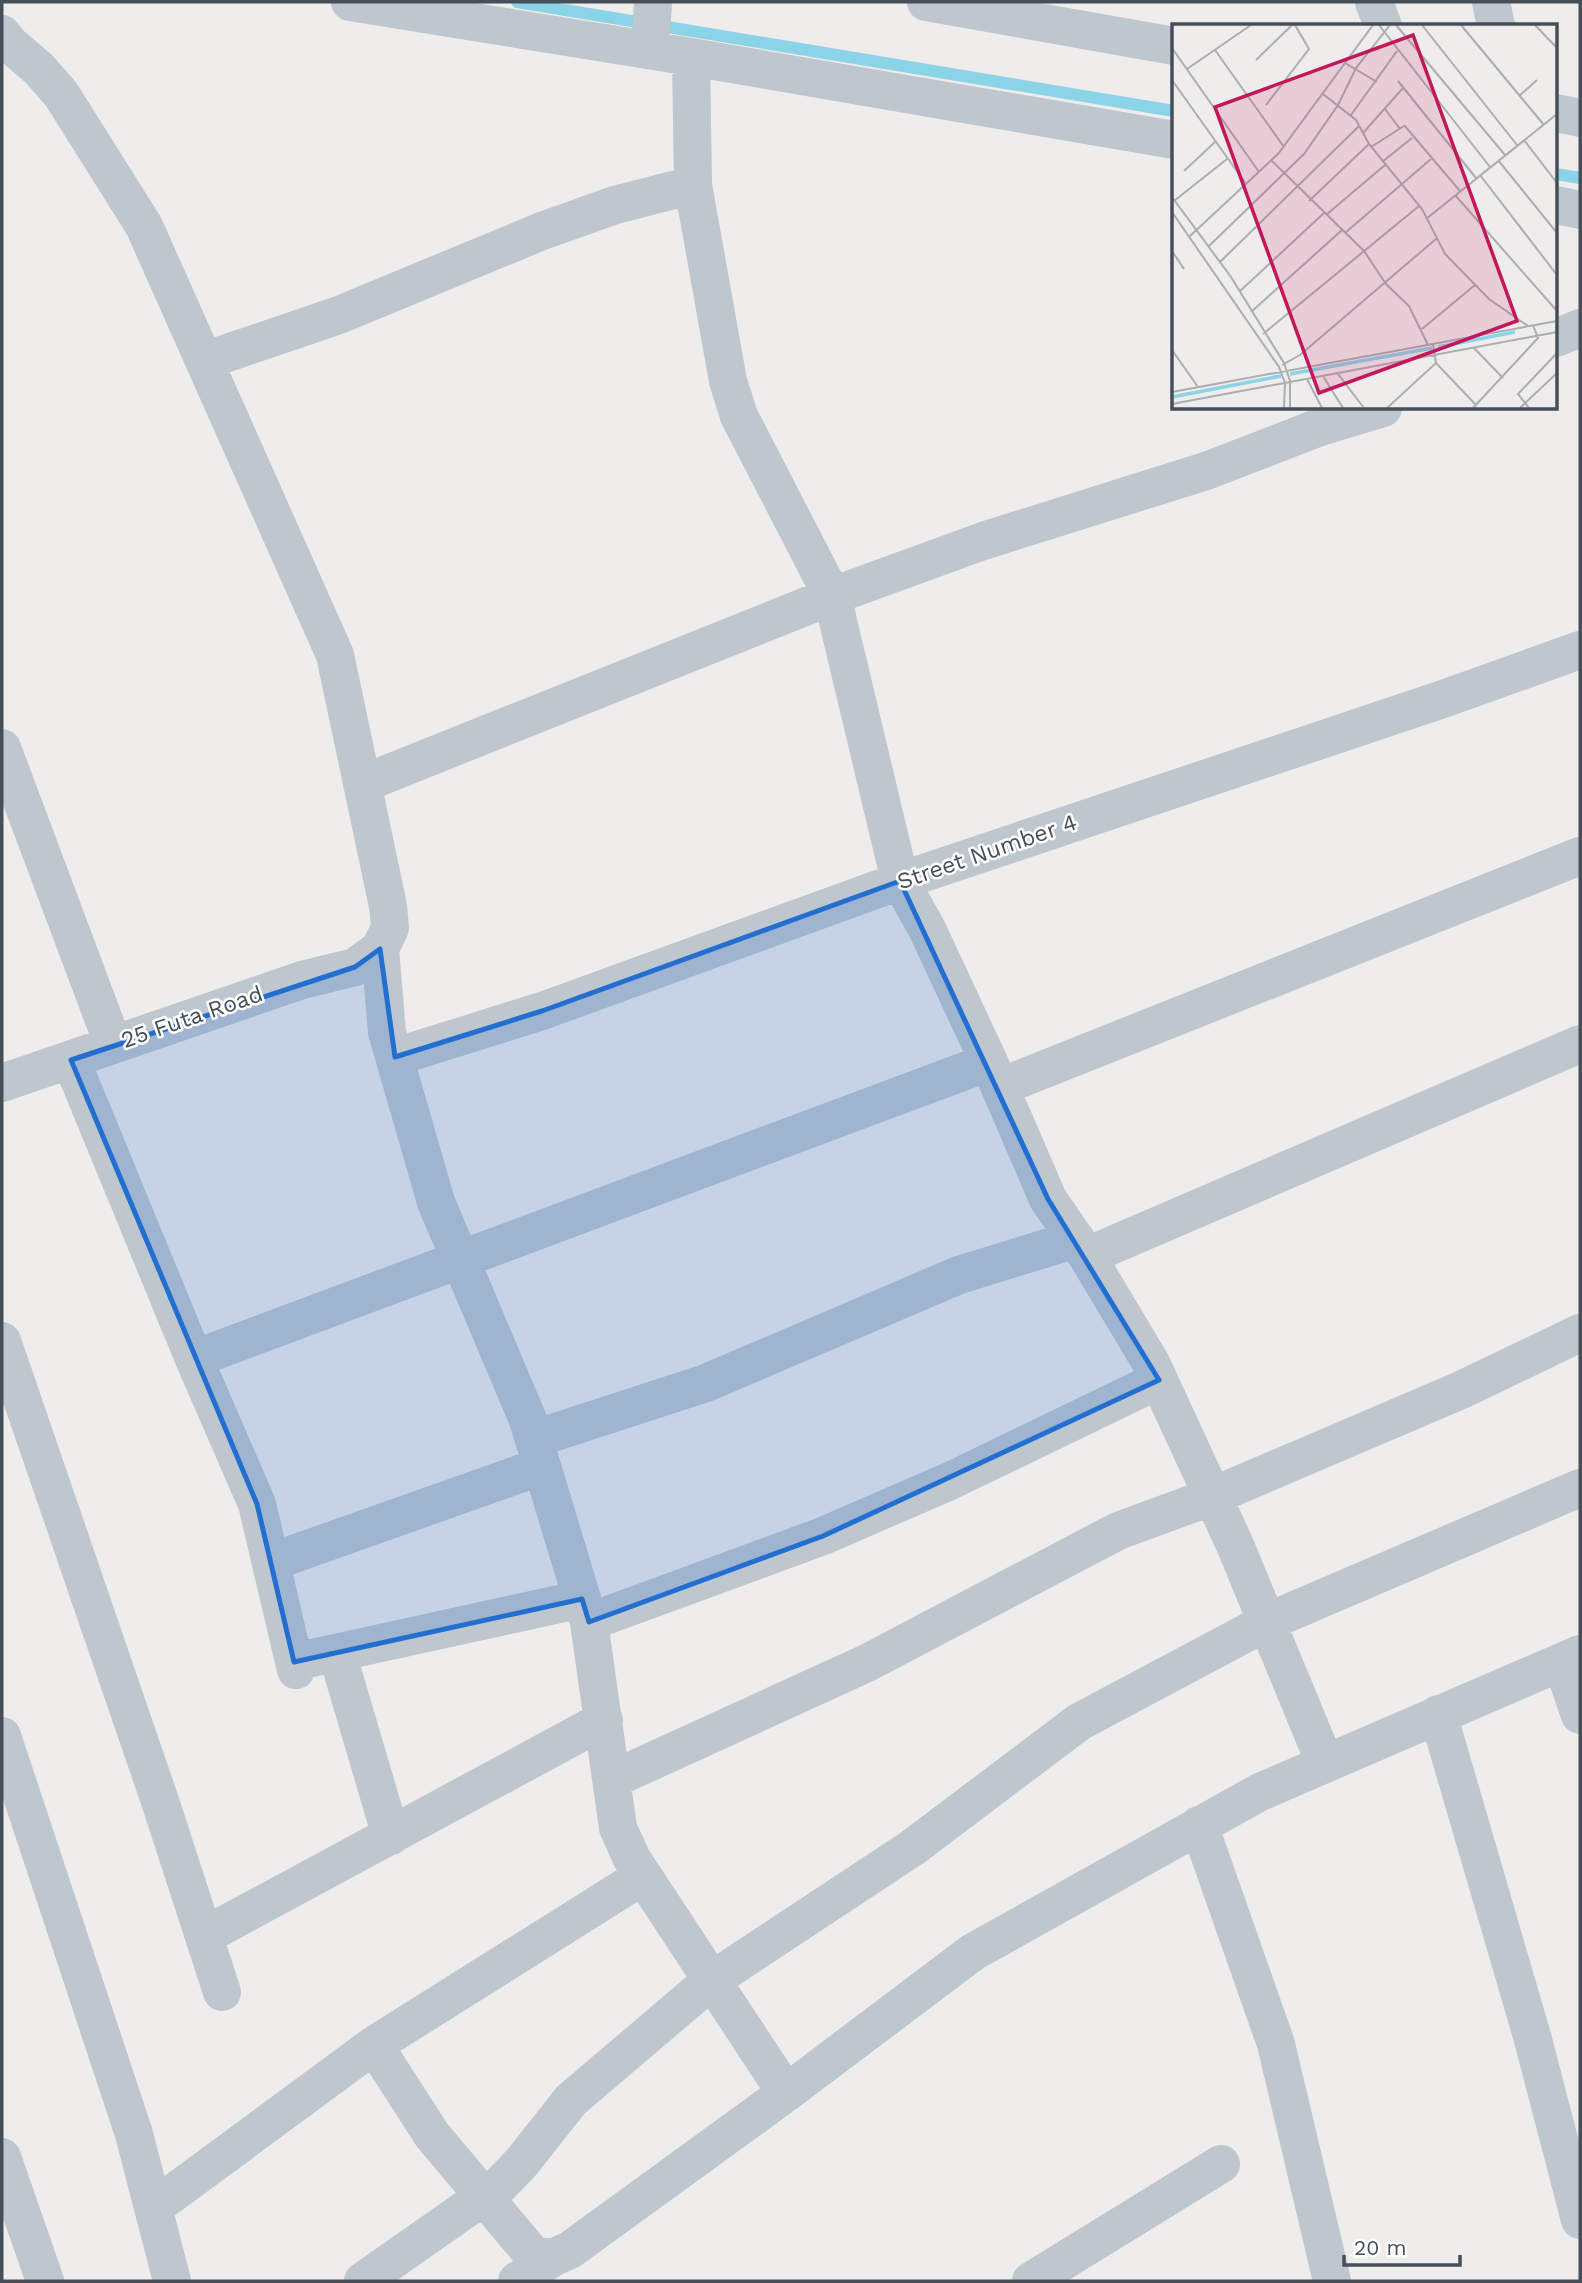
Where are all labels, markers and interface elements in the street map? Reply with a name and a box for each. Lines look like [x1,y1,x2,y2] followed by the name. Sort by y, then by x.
[1172,24,1558,410] inset map
[894,809,1080,895] street label: Street Number 4
[118,980,266,1054] street label: 25 Futa Road
[1344,2224,1460,2268] scale bar
[1354,2235,1406,2260] text: 20 m

